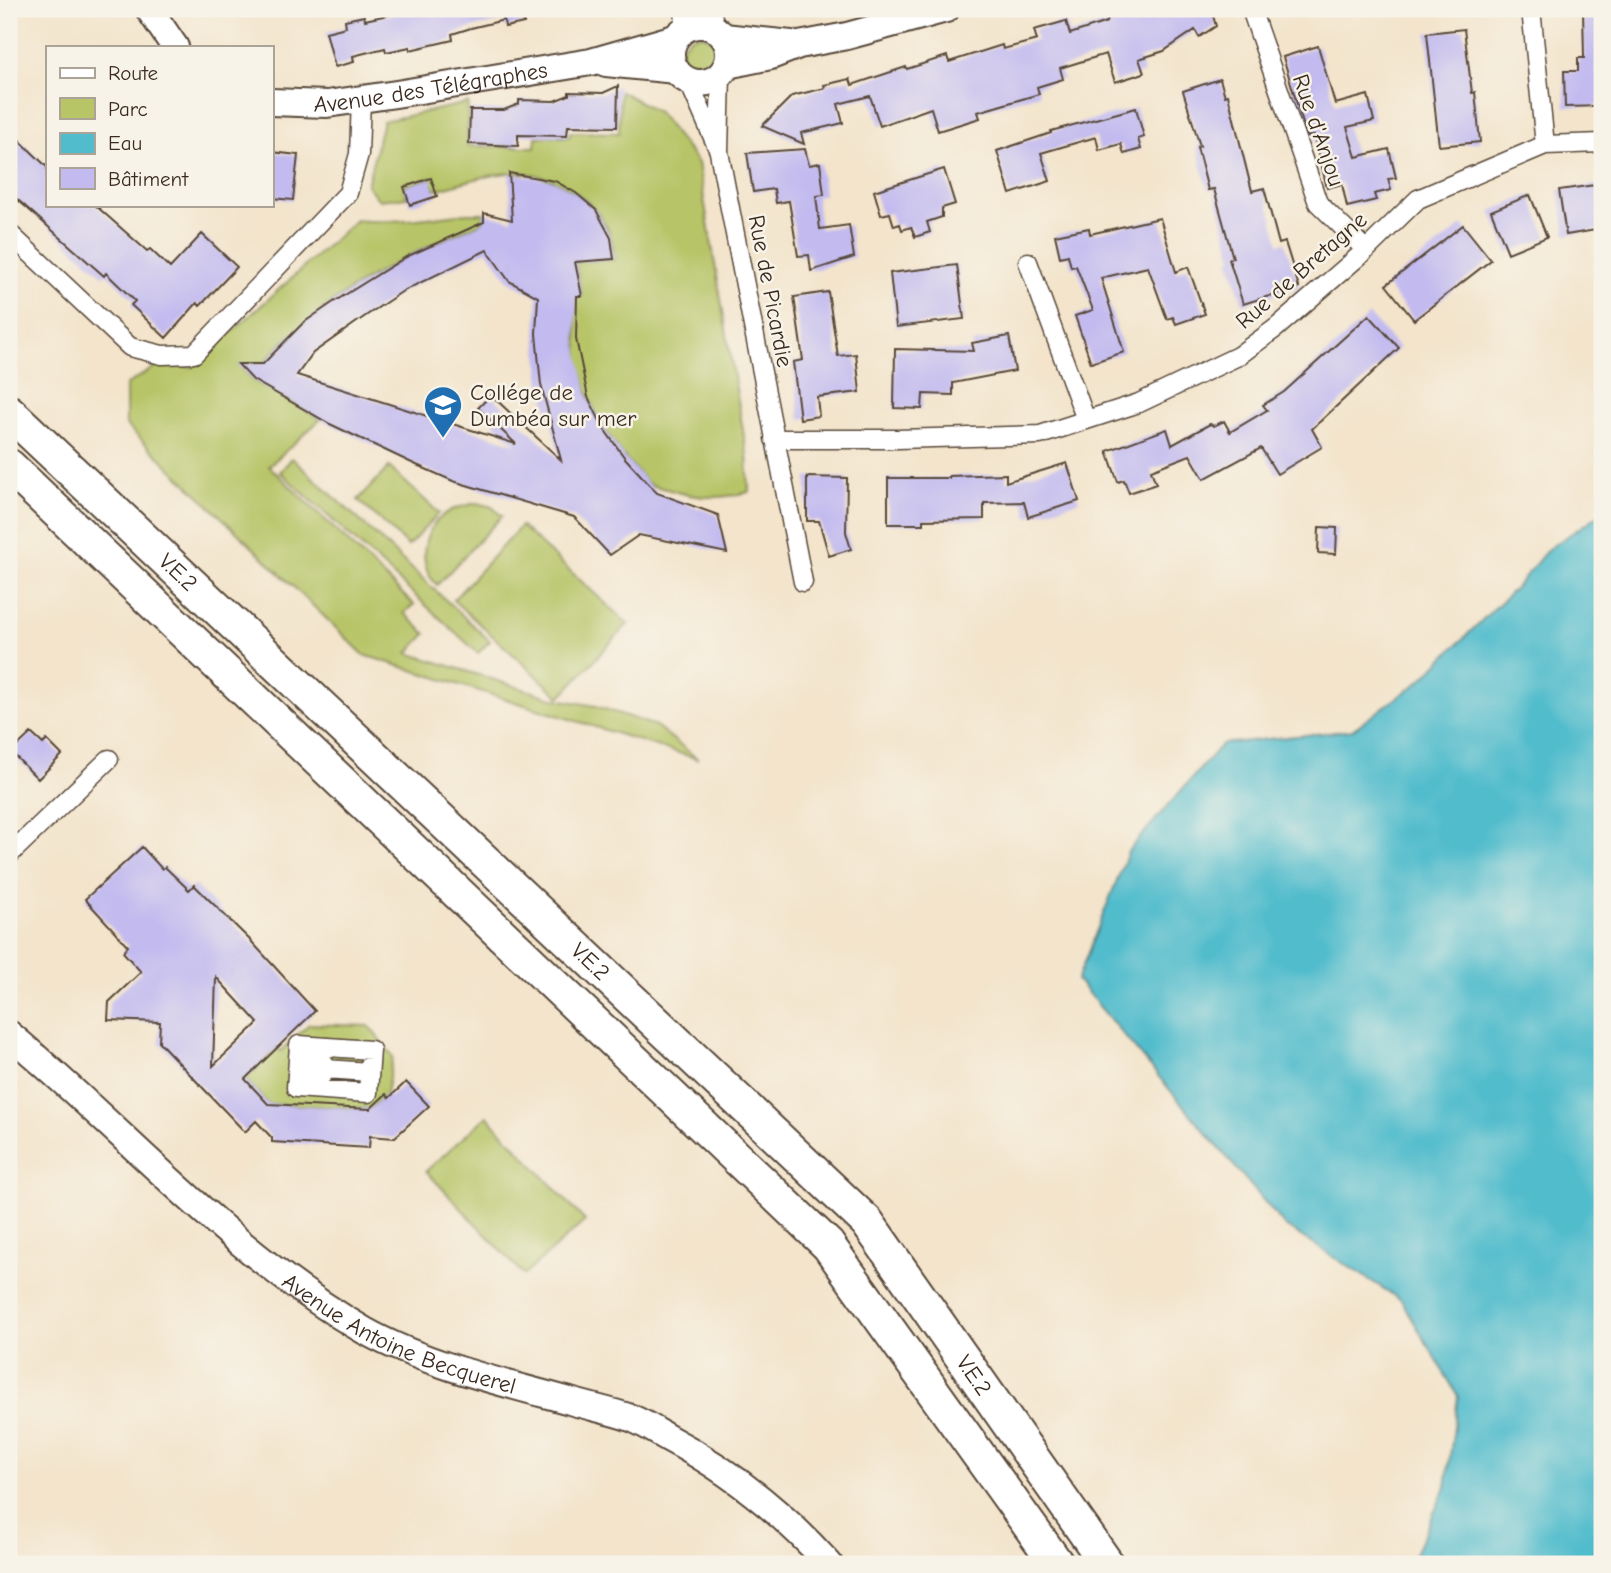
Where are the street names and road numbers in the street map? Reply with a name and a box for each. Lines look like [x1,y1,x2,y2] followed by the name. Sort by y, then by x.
[313,56,549,118] street label: Avenue des Télégraphes
[1287,71,1350,190] street label: Rue d'Anjou
[1230,206,1372,335] street label: Rue de Bretagne
[743,213,799,370] street label: Rue de Picardie
[153,548,203,597] street label: V.E.2
[565,937,615,986] street label: V.E.2
[277,1268,519,1400] street label: Avenue Antoine Becquerel
[951,1350,997,1401] street label: V.E.2

